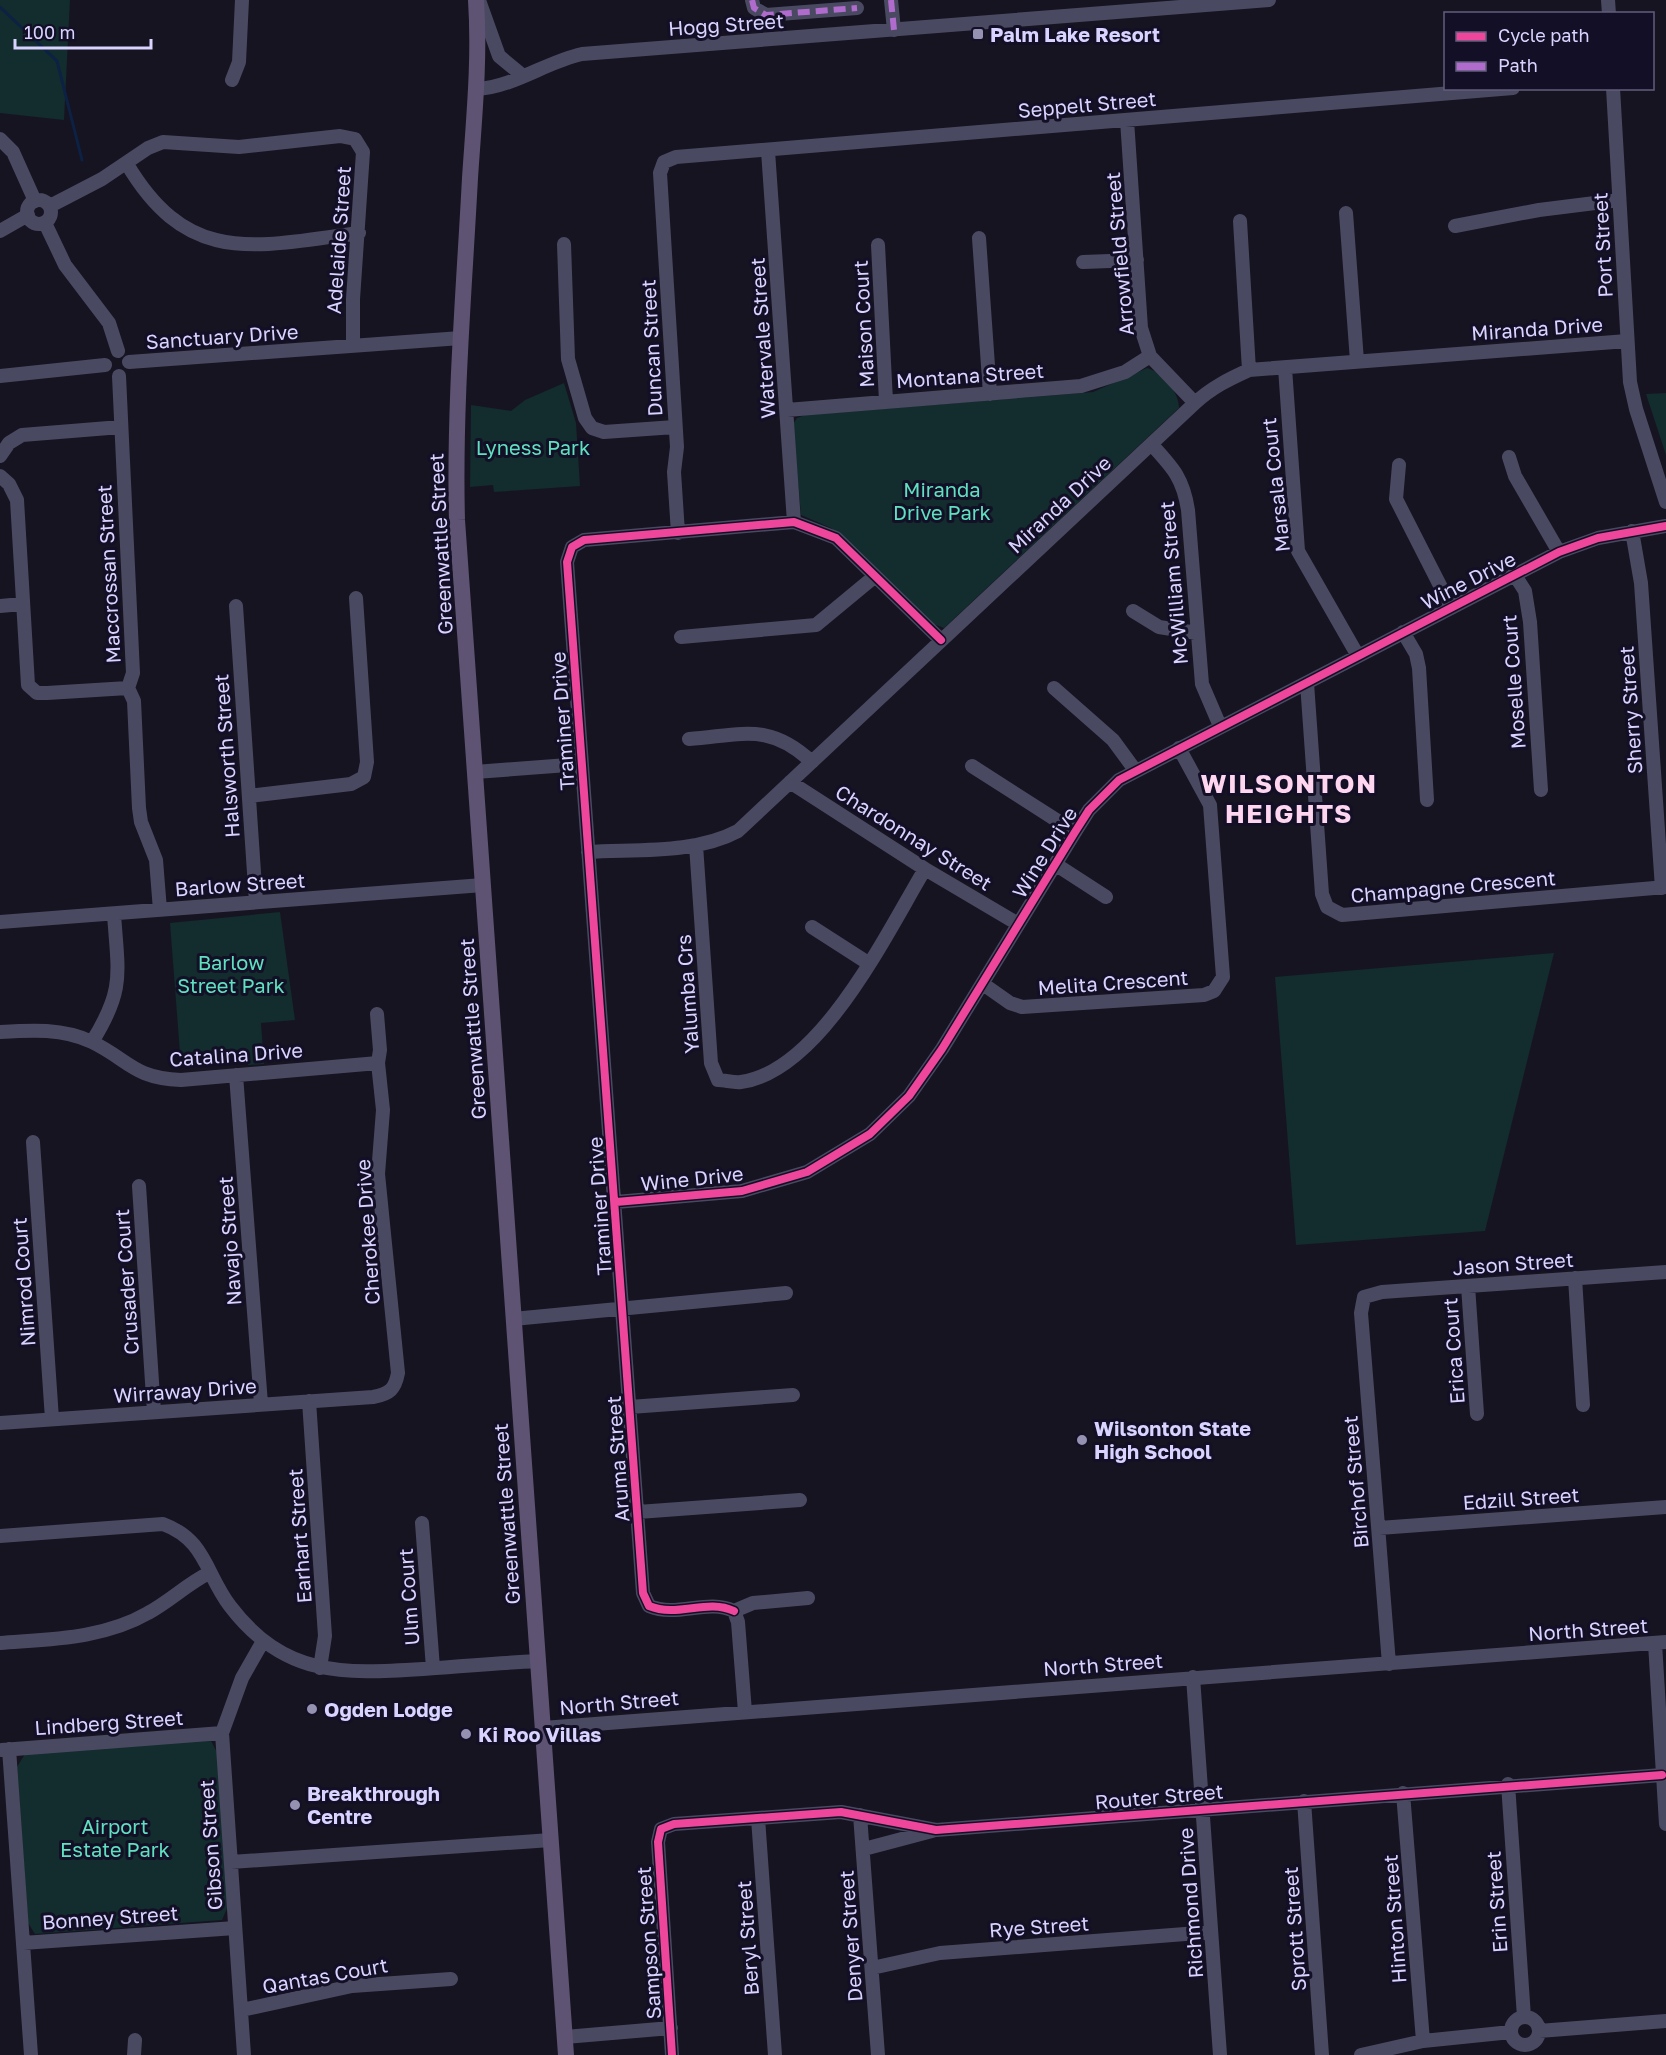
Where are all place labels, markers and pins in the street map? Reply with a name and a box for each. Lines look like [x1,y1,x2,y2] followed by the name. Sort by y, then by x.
[990,22,1160,46] place label: Palm Lake Resort
[971,27,985,41] marker: Palm Lake Resort
[1094,1416,1251,1463] place label: Wilsonton State High School
[1075,1433,1089,1447] marker: Wilsonton State High School
[324,1697,453,1721] place label: Ogden Lodge
[305,1702,319,1716] marker: Ogden Lodge
[478,1722,601,1746] place label: Ki Roo Villas
[459,1727,473,1741] marker: Ki Roo Villas
[307,1781,440,1828] place label: Breakthrough Centre
[288,1798,302,1812] marker: Breakthrough Centre

